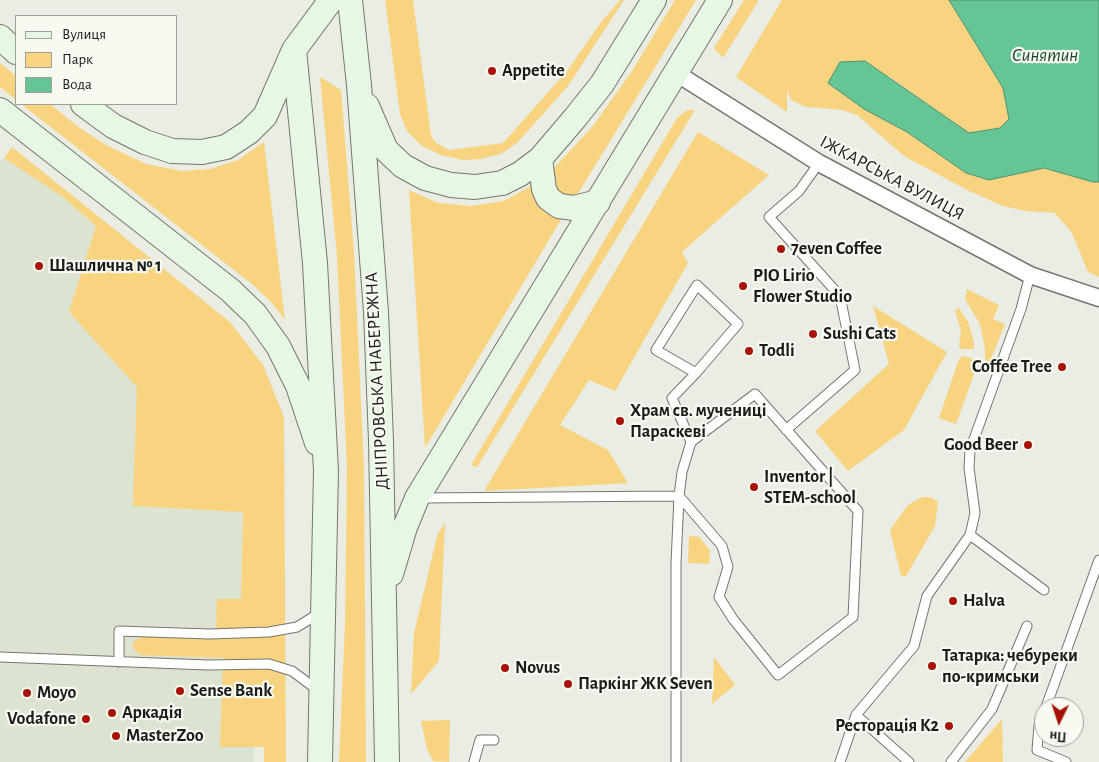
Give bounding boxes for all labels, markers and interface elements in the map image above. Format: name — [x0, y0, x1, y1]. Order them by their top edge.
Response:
legend — [15, 15, 178, 105]
text: Вулиця — [62, 27, 106, 42]
water label: Синятин — [1012, 44, 1078, 66]
text: Парк — [62, 52, 93, 67]
place label: Appetite — [502, 60, 565, 82]
marker: Appetite — [486, 65, 498, 77]
text: Вода — [62, 77, 92, 92]
street label: ІЖКАРСЬКА ВУЛИЦЯ — [816, 131, 968, 225]
place label: 7even Coffee — [791, 238, 882, 260]
marker: 7even Coffee — [775, 243, 787, 255]
place label: Шашлична № 1 — [49, 255, 162, 277]
marker: Шашлична № 1 — [33, 260, 45, 272]
place label: PIO Lirio Flower Studio — [753, 265, 852, 308]
street label: ДНІПРОВСЬКА НАБЕРЕЖНА — [361, 272, 393, 490]
marker: PIO Lirio Flower Studio — [737, 280, 749, 292]
place label: Sushi Cats — [823, 323, 896, 345]
marker: Sushi Cats — [807, 328, 819, 340]
place label: Todli — [759, 340, 795, 362]
marker: Todli — [743, 345, 755, 357]
place label: Coffee Tree — [972, 356, 1052, 378]
marker: Coffee Tree — [1056, 361, 1068, 373]
place label: Храм св. мучениці Параскеві — [630, 400, 766, 442]
marker: Храм св. мучениці Параскеві — [614, 415, 626, 427]
place label: Good Beer — [944, 434, 1018, 456]
marker: Good Beer — [1022, 439, 1034, 451]
place label: Inventor | STEM-school — [764, 466, 856, 508]
marker: Inventor | STEM-school — [748, 481, 760, 493]
place label: Halva — [963, 590, 1005, 612]
marker: Halva — [947, 595, 959, 607]
place label: Татарка: чебуреки по-кримськи — [942, 645, 1078, 688]
place label: Novus — [515, 657, 560, 679]
marker: Татарка: чебуреки по-кримськи — [926, 660, 938, 672]
marker: Novus — [499, 662, 511, 674]
place label: Паркінг ЖК Seven — [578, 673, 713, 695]
marker: Паркінг ЖК Seven — [562, 678, 574, 690]
place label: Sense Bank — [190, 680, 272, 702]
place label: Moyo — [37, 682, 76, 704]
marker: Sense Bank — [174, 685, 186, 697]
marker: Moyo — [21, 687, 33, 699]
north arrow — [1034, 697, 1084, 747]
place label: Аркадія — [122, 702, 182, 724]
marker: Аркадія — [106, 707, 118, 719]
place label: Vodafone — [7, 708, 76, 730]
marker: Vodafone — [80, 713, 92, 725]
place label: Ресторація K2 — [835, 715, 939, 737]
marker: Ресторація K2 — [943, 720, 955, 732]
place label: MasterZoo — [126, 725, 204, 747]
text: Пн — [1049, 728, 1067, 744]
marker: MasterZoo — [110, 730, 122, 742]

